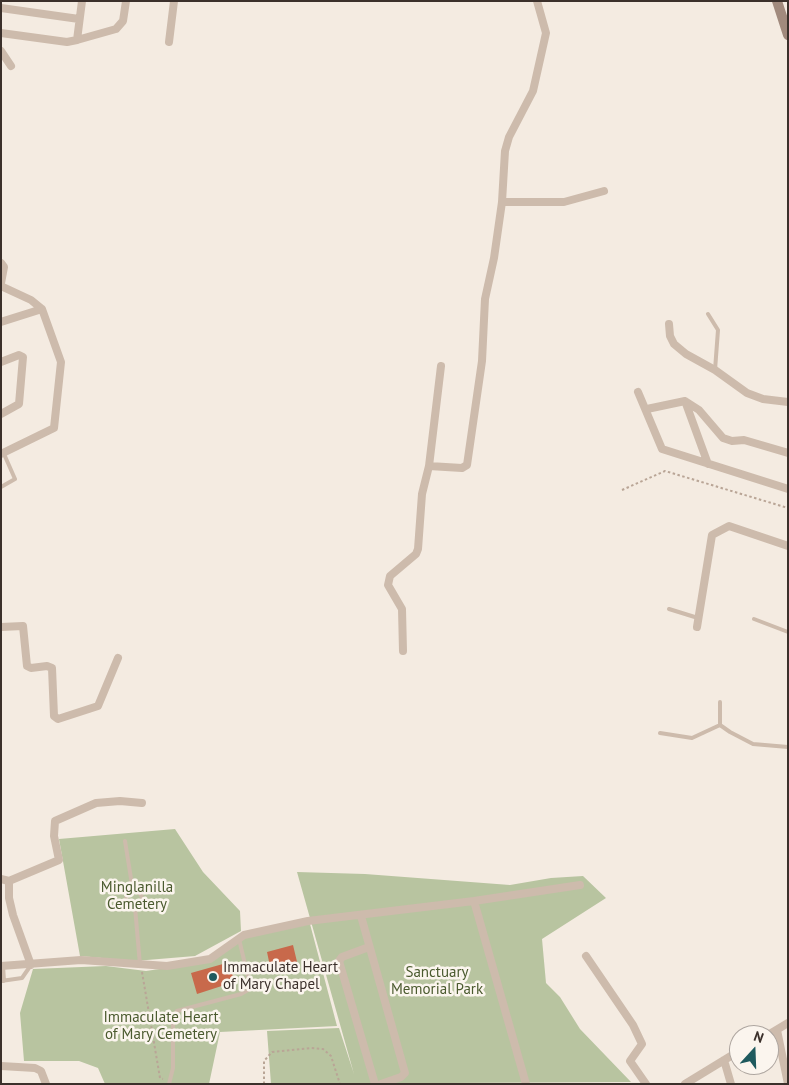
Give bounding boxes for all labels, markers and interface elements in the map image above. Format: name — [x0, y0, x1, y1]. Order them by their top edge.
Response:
park label: Minglanilla Cemetery — [101, 879, 173, 914]
place label: Immaculate Heart of Mary Chapel — [223, 959, 338, 994]
park label: Sanctuary Memorial Park — [391, 964, 483, 999]
marker: Immaculate Heart of Mary Chapel — [207, 971, 219, 983]
park label: Immaculate Heart of Mary Cemetery — [103, 1009, 219, 1044]
north arrow — [729, 1025, 779, 1075]
text: N — [751, 1027, 766, 1047]

